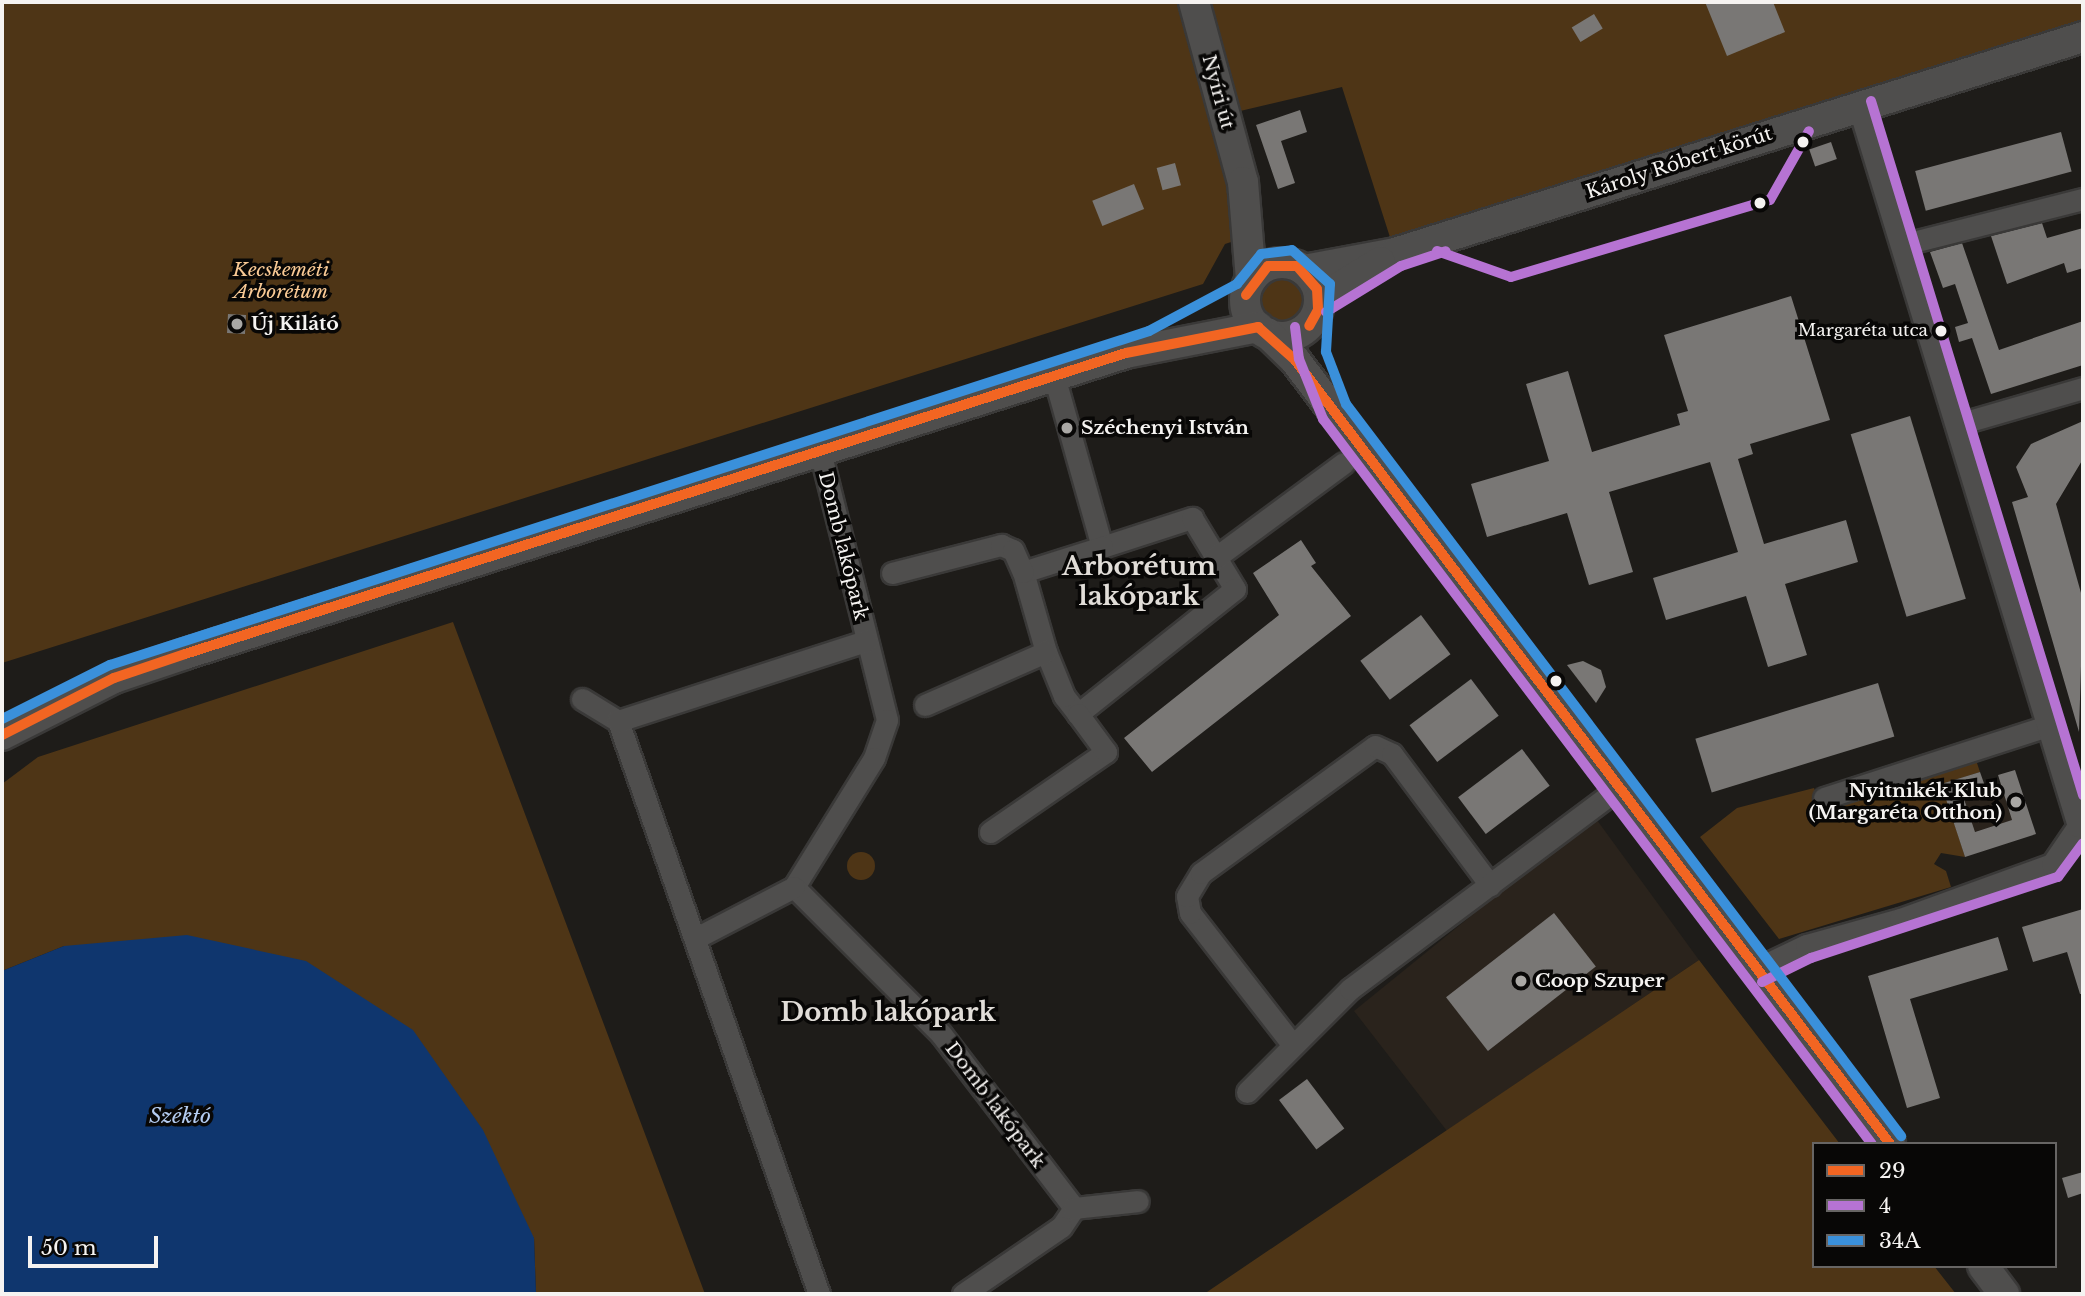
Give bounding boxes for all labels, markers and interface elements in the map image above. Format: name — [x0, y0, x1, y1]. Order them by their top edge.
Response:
street label: Nyíri út — [1197, 52, 1239, 132]
street label: Károly Róbert körút — [1583, 122, 1775, 204]
unlabelled marker — [1796, 135, 1810, 149]
unlabelled marker — [1753, 196, 1767, 210]
park label: Kecskeméti Arborétum — [233, 259, 329, 303]
place label: Új Kilátó — [251, 313, 339, 335]
marker: Új Kilátó — [229, 316, 245, 332]
place label: Margaréta utca — [1798, 321, 1928, 341]
marker: Margaréta utca — [1934, 324, 1948, 338]
place label: Széchenyi István — [1081, 417, 1249, 439]
marker: Széchenyi István — [1059, 420, 1075, 436]
street label: Domb lakópark — [814, 470, 872, 622]
district label: Arborétum lakópark — [1062, 551, 1216, 612]
unlabelled marker — [1549, 674, 1563, 688]
place label: Nyitnikék Klub (Margaréta Otthon) — [1809, 780, 2002, 824]
marker: Nyitnikék Klub (Margaréta Otthon) — [2008, 794, 2024, 810]
place label: Coop Szuper — [1535, 970, 1665, 992]
marker: Coop Szuper — [1513, 973, 1529, 989]
district label: Domb lakópark — [780, 997, 996, 1029]
street label: Domb lakópark — [940, 1038, 1050, 1172]
water label: Széktó — [149, 1103, 211, 1129]
legend — [1812, 1142, 2057, 1268]
text: 29 — [1879, 1158, 1905, 1184]
text: 4 — [1879, 1193, 1891, 1219]
scale bar — [32, 1222, 161, 1266]
text: 34A — [1879, 1228, 1920, 1254]
text: 50 m — [41, 1235, 96, 1261]

